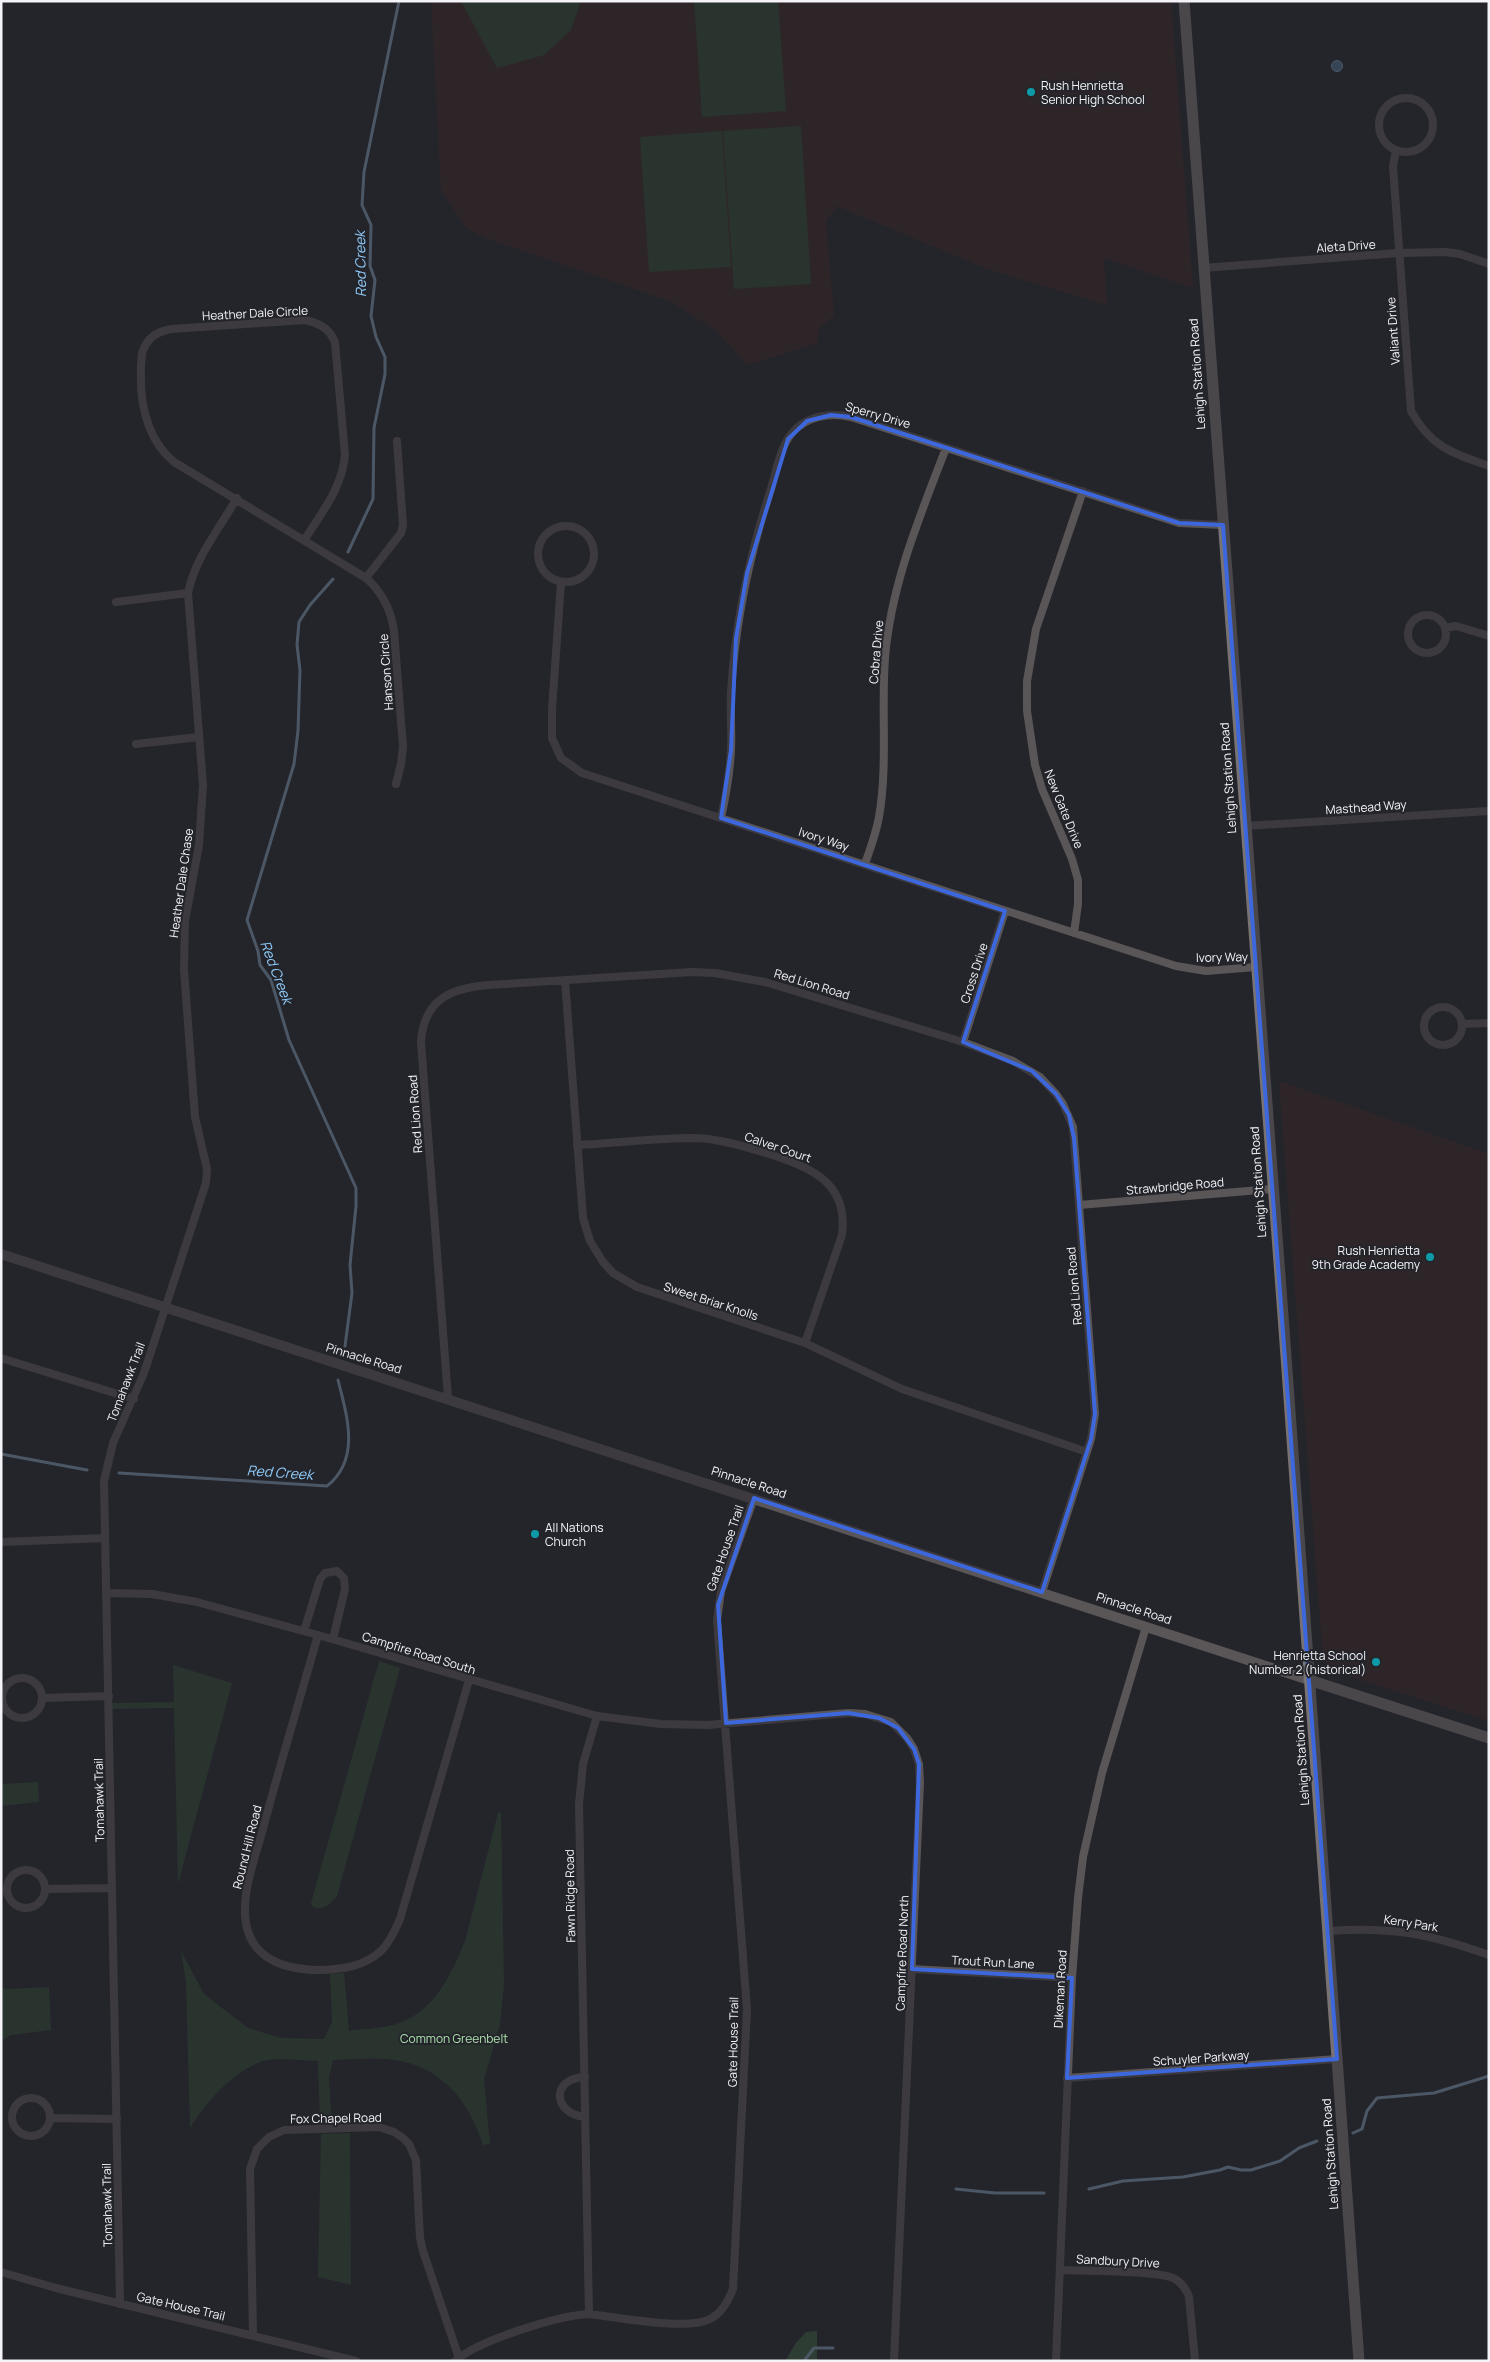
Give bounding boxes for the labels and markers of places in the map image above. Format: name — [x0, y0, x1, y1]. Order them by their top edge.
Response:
place label: Rush Henrietta Senior High School — [1041, 77, 1145, 108]
marker: Rush Henrietta Senior High School — [1025, 86, 1037, 98]
place label: Rush Henrietta 9th Grade Academy — [1311, 1242, 1421, 1273]
marker: Rush Henrietta 9th Grade Academy — [1424, 1251, 1436, 1263]
place label: All Nations Church — [545, 1519, 604, 1550]
marker: All Nations Church — [529, 1528, 541, 1540]
place label: Henrietta School Number 2 (historical) — [1249, 1647, 1366, 1678]
marker: Henrietta School Number 2 (historical) — [1370, 1656, 1382, 1668]

